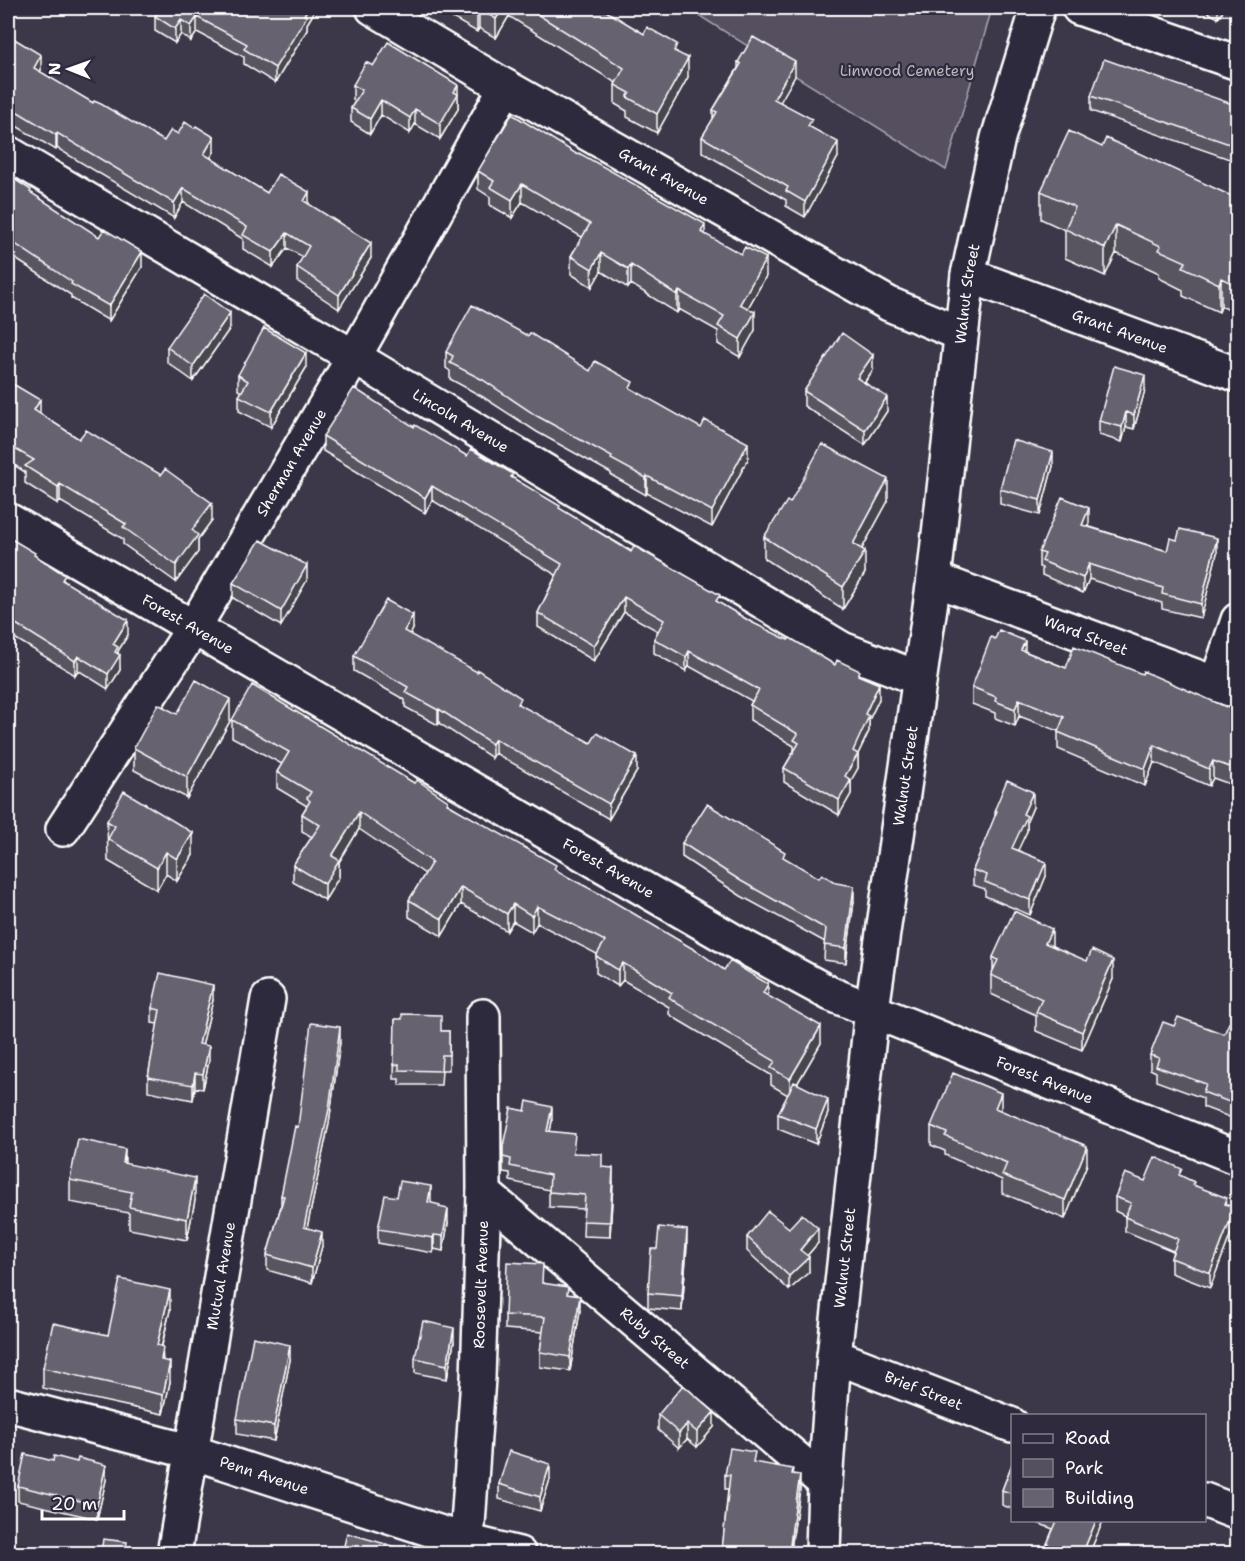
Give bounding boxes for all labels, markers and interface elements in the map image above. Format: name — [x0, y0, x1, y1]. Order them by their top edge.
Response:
north arrow — [39, 39, 99, 99]
park label: Linwood Cemetery — [840, 61, 974, 81]
text: N — [44, 62, 65, 75]
street label: Grant Avenue — [615, 143, 712, 210]
street label: Walnut Street — [950, 242, 985, 345]
street label: Grant Avenue — [1069, 304, 1171, 358]
street label: Lincoln Avenue — [409, 384, 513, 457]
street label: Sherman Avenue — [252, 405, 331, 520]
street label: Forest Avenue — [138, 590, 237, 659]
street label: Ward Street — [1041, 611, 1131, 660]
street label: Walnut Street — [889, 724, 923, 827]
street label: Forest Avenue — [559, 834, 658, 903]
street label: Forest Avenue — [993, 1052, 1096, 1109]
street label: Walnut Street — [829, 1207, 860, 1309]
street label: Mutual Avenue — [202, 1220, 240, 1332]
street label: Roosevelt Avenue — [469, 1220, 493, 1349]
street label: Ruby Street — [616, 1303, 694, 1373]
street label: Brief Street — [881, 1366, 966, 1415]
legend — [1011, 1414, 1206, 1522]
text: Road — [1065, 1426, 1110, 1450]
street label: Penn Avenue — [217, 1452, 311, 1499]
text: Park — [1065, 1456, 1104, 1480]
scale bar — [42, 1483, 124, 1521]
text: Building — [1065, 1486, 1134, 1510]
text: 20 m — [51, 1492, 97, 1516]

